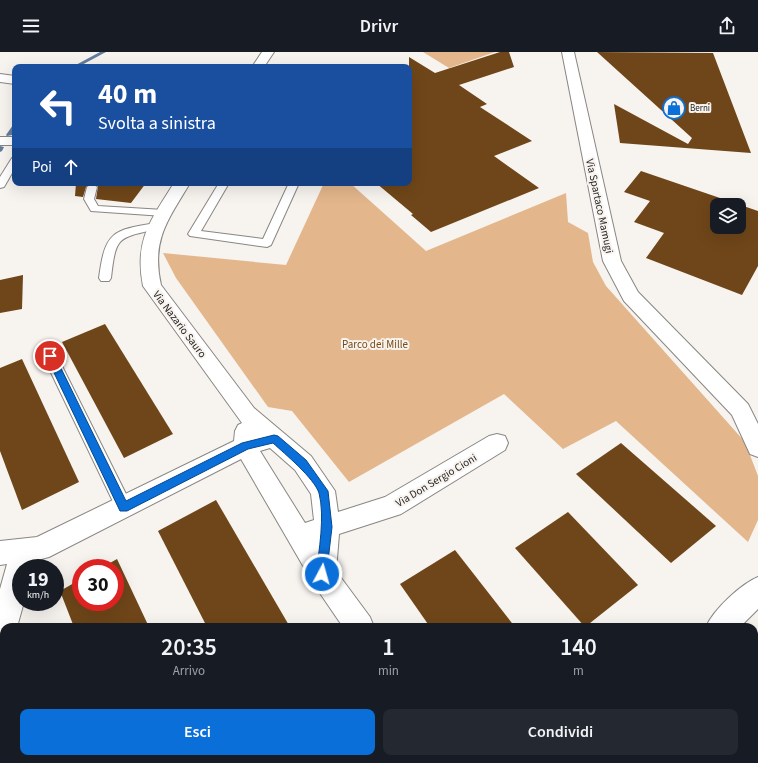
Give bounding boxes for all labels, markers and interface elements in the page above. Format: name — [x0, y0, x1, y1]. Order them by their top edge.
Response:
text: Drivr — [360, 14, 398, 39]
icon: menu — [20, 15, 42, 37]
icon: share — [716, 15, 738, 37]
text: 40 m — [98, 74, 157, 114]
icon: left — [32, 80, 84, 132]
shop icon: Berni — [661, 95, 687, 121]
place label: Berni — [690, 102, 710, 115]
text: Svolta a sinistra — [98, 111, 216, 136]
icon: ahead — [60, 156, 82, 178]
text: Poi — [32, 157, 52, 178]
street label: Via Spartaco Mamugi — [582, 158, 617, 255]
map controls — [710, 198, 746, 234]
button: layers — [710, 198, 746, 234]
street label: Via Nazario Sauro — [149, 288, 210, 361]
park label: Parco dei Mille — [342, 337, 409, 352]
pin — [33, 339, 67, 373]
icon: arrive — [39, 345, 61, 367]
street label: Via Don Sergio Cioni — [393, 450, 480, 511]
position arrow — [301, 553, 343, 595]
speed limit sign: 30 — [72, 559, 124, 611]
text: 19 — [27, 566, 49, 594]
text: km/h — [27, 588, 49, 602]
text: 20:35 — [161, 630, 217, 665]
text: 1 — [382, 630, 395, 665]
text: 140 — [560, 630, 597, 665]
text: Arrivo — [173, 662, 205, 680]
text: min — [378, 662, 399, 680]
text: m — [573, 662, 584, 680]
button: Esci — [20, 709, 375, 755]
button: Condividi — [383, 709, 738, 755]

